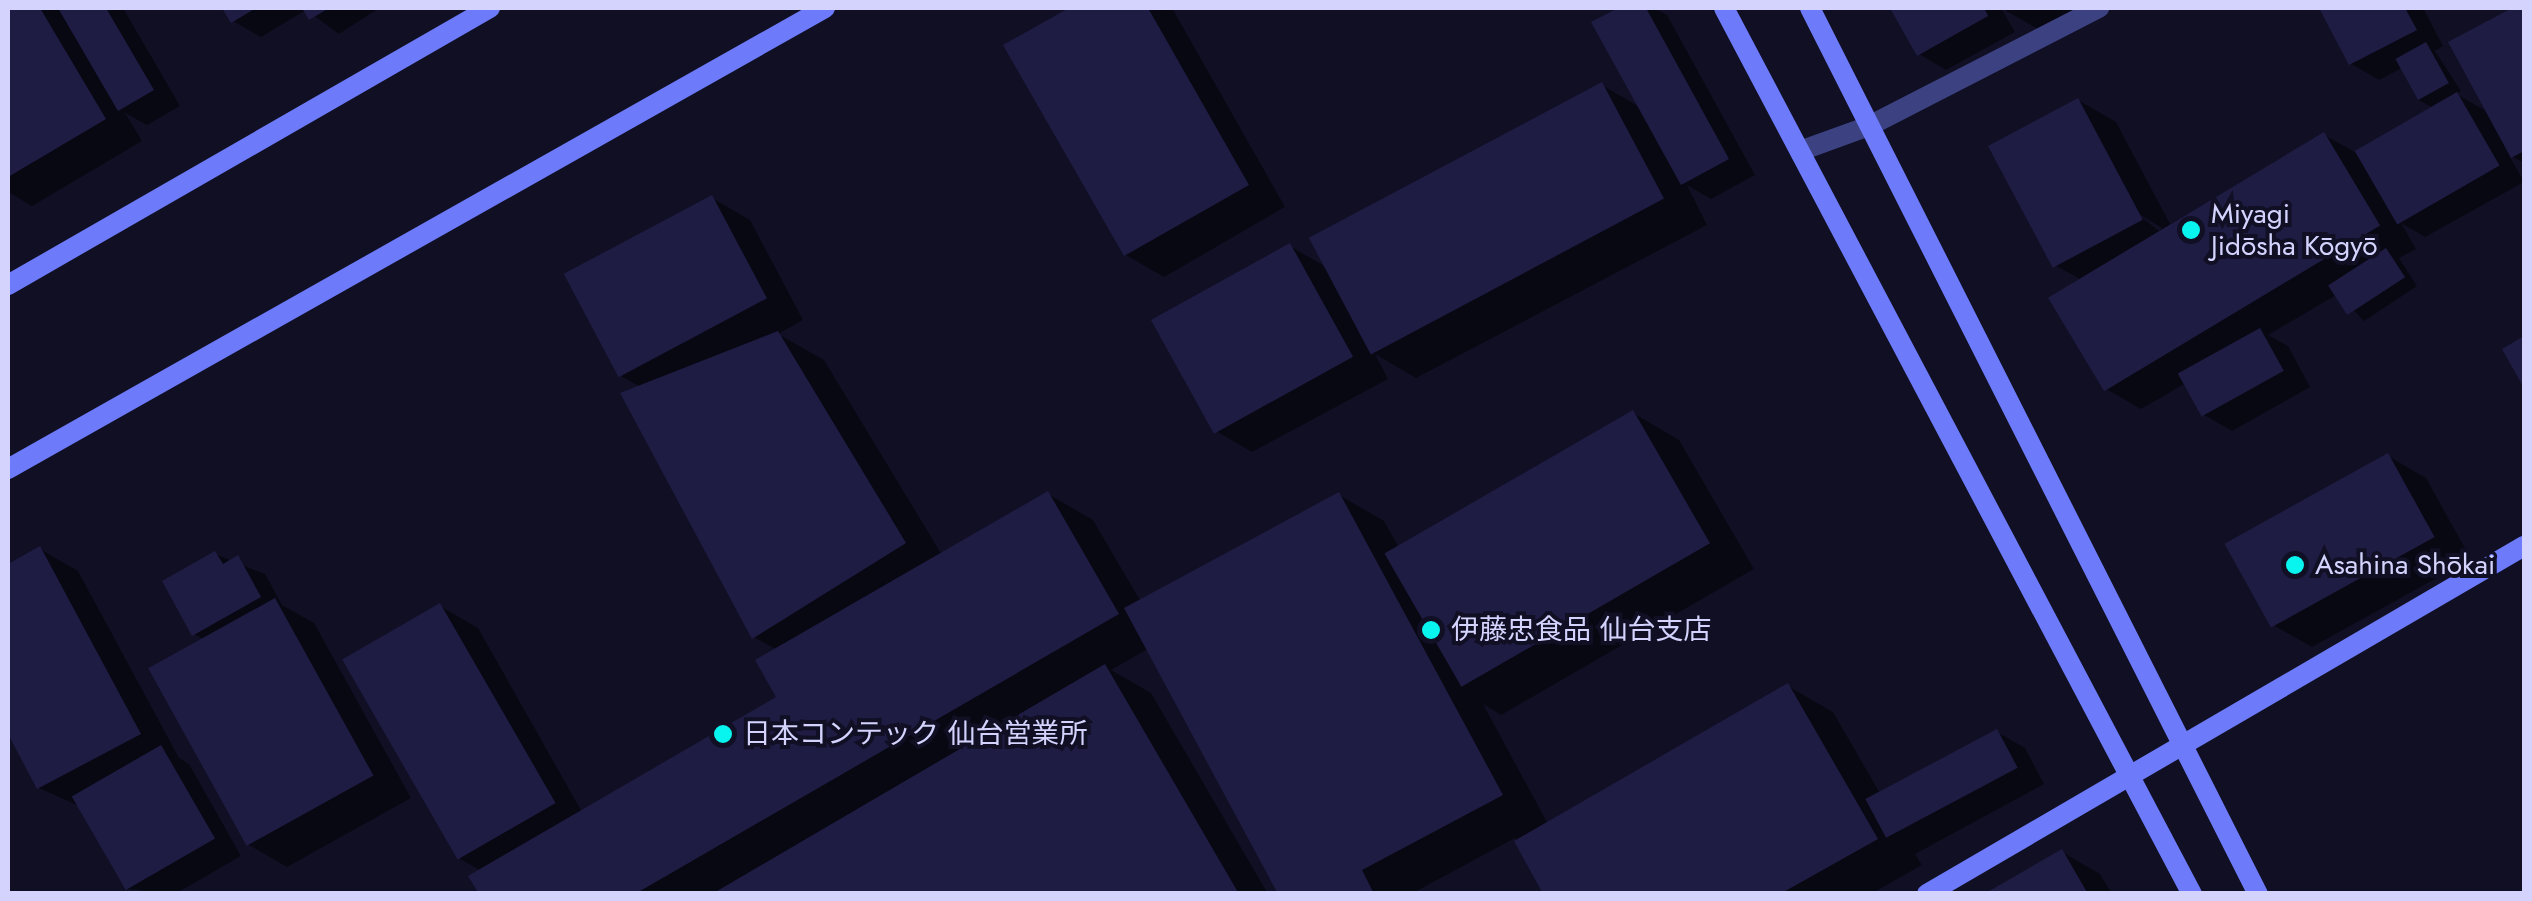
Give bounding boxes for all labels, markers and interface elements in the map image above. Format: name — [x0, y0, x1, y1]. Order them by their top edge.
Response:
place label: Miyagi Jidōsha Kōgyō — [2211, 197, 2378, 263]
marker: Miyagi Jidōsha Kōgyō — [2180, 219, 2202, 241]
place label: Asahina Shōkai — [2315, 548, 2495, 582]
marker: Asahina Shōkai — [2284, 554, 2306, 576]
place label: 伊藤忠食品 仙台支店 — [1451, 613, 1711, 647]
marker: 伊藤忠食品 仙台支店 — [1420, 619, 1442, 641]
place label: 日本コンテック 仙台営業所 — [743, 717, 1087, 751]
marker: 日本コンテック 仙台営業所 — [712, 723, 734, 745]

